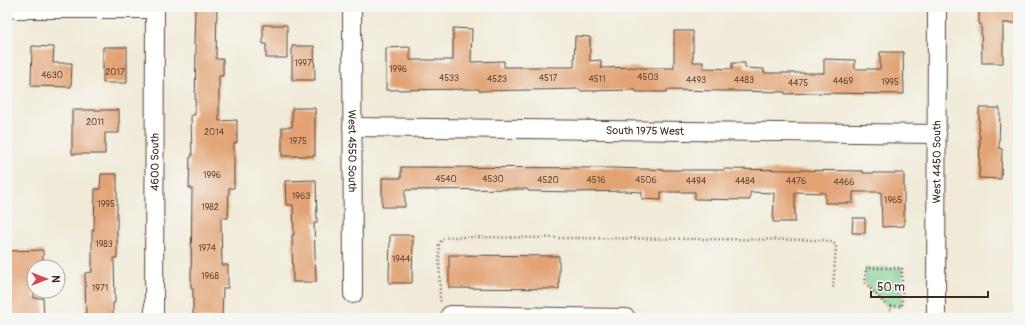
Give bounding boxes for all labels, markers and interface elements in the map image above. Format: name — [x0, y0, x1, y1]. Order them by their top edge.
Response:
house number: 1997 — [294, 58, 312, 69]
house number: 1996 — [389, 64, 407, 75]
house number: 2017 — [105, 67, 125, 78]
house number: 4630 — [41, 70, 63, 81]
house number: 4503 — [637, 72, 659, 83]
house number: 4533 — [439, 73, 459, 84]
house number: 4517 — [539, 73, 557, 84]
house number: 4523 — [487, 74, 507, 85]
house number: 4511 — [588, 74, 606, 85]
house number: 4493 — [686, 75, 706, 86]
house number: 4483 — [734, 75, 754, 86]
house number: 4469 — [833, 76, 854, 87]
house number: 1995 — [881, 77, 899, 88]
house number: 4475 — [788, 78, 808, 89]
street label: West 4550 South — [346, 110, 359, 192]
house number: 2011 — [86, 117, 104, 128]
street label: West 4450 South — [930, 121, 943, 203]
street label: South 1975 West — [606, 124, 685, 137]
house number: 2014 — [204, 127, 225, 138]
street label: 4600 South — [148, 133, 161, 191]
house number: 1975 — [289, 136, 307, 147]
house number: 1996 — [203, 170, 221, 181]
house number: 4540 — [435, 174, 457, 185]
house number: 4530 — [482, 174, 504, 185]
house number: 4520 — [537, 175, 559, 186]
house number: 4516 — [587, 175, 605, 186]
house number: 4506 — [635, 175, 657, 186]
house number: 4494 — [686, 176, 707, 187]
house number: 4484 — [735, 176, 756, 187]
house number: 4476 — [786, 176, 806, 187]
house number: 4466 — [834, 177, 854, 188]
house number: 1963 — [292, 191, 310, 202]
house number: 1965 — [884, 195, 902, 206]
house number: 1995 — [97, 199, 115, 210]
house number: 1982 — [201, 202, 219, 213]
house number: 1983 — [95, 239, 113, 250]
house number: 1974 — [198, 243, 217, 254]
house number: 1944 — [392, 254, 411, 265]
north arrow — [26, 259, 66, 299]
house number: 1968 — [201, 271, 219, 282]
scale bar — [871, 273, 988, 299]
text: N — [49, 275, 62, 283]
text: 50 m — [877, 280, 905, 295]
house number: 1971 — [92, 283, 108, 294]

